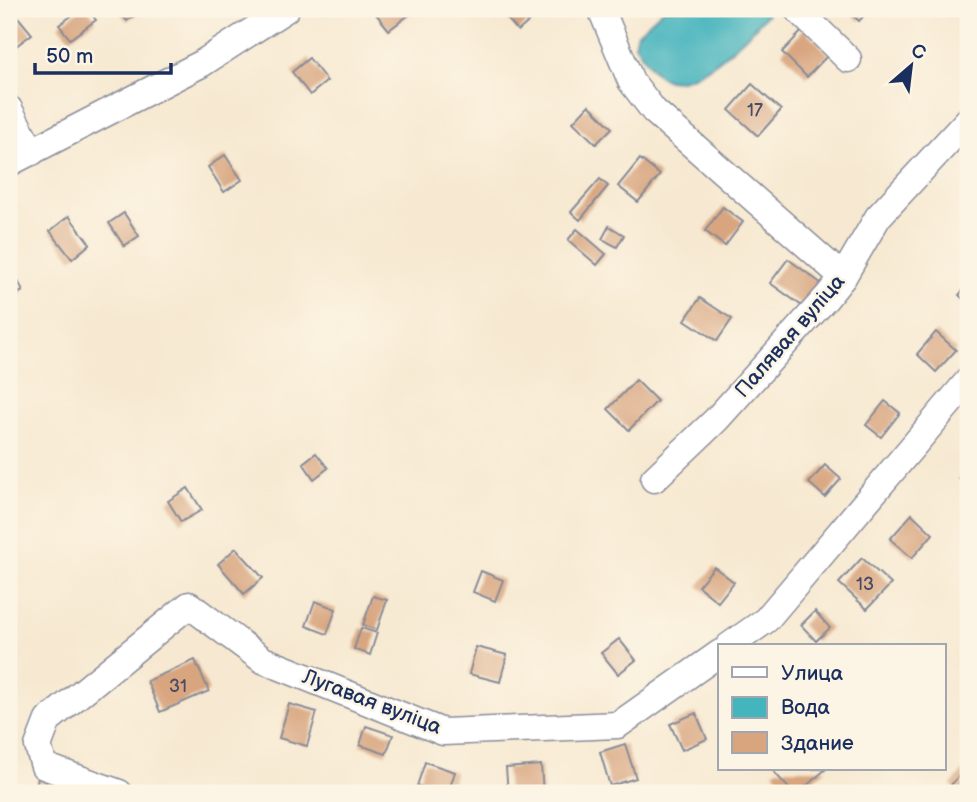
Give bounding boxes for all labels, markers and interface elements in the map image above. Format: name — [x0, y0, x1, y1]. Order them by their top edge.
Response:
scale bar — [35, 32, 172, 76]
north arrow — [876, 32, 946, 102]
text: С — [907, 39, 930, 66]
text: 50 m — [46, 44, 93, 69]
house number: 17 — [747, 100, 763, 121]
street label: Палявая вуліца — [730, 269, 851, 403]
house number: 13 — [856, 574, 874, 595]
legend — [718, 644, 946, 770]
text: Улица — [781, 661, 844, 686]
street label: Лугавая вуліца — [298, 664, 445, 740]
house number: 31 — [169, 676, 187, 697]
text: Вода — [781, 695, 830, 720]
text: Здание — [781, 731, 854, 756]

